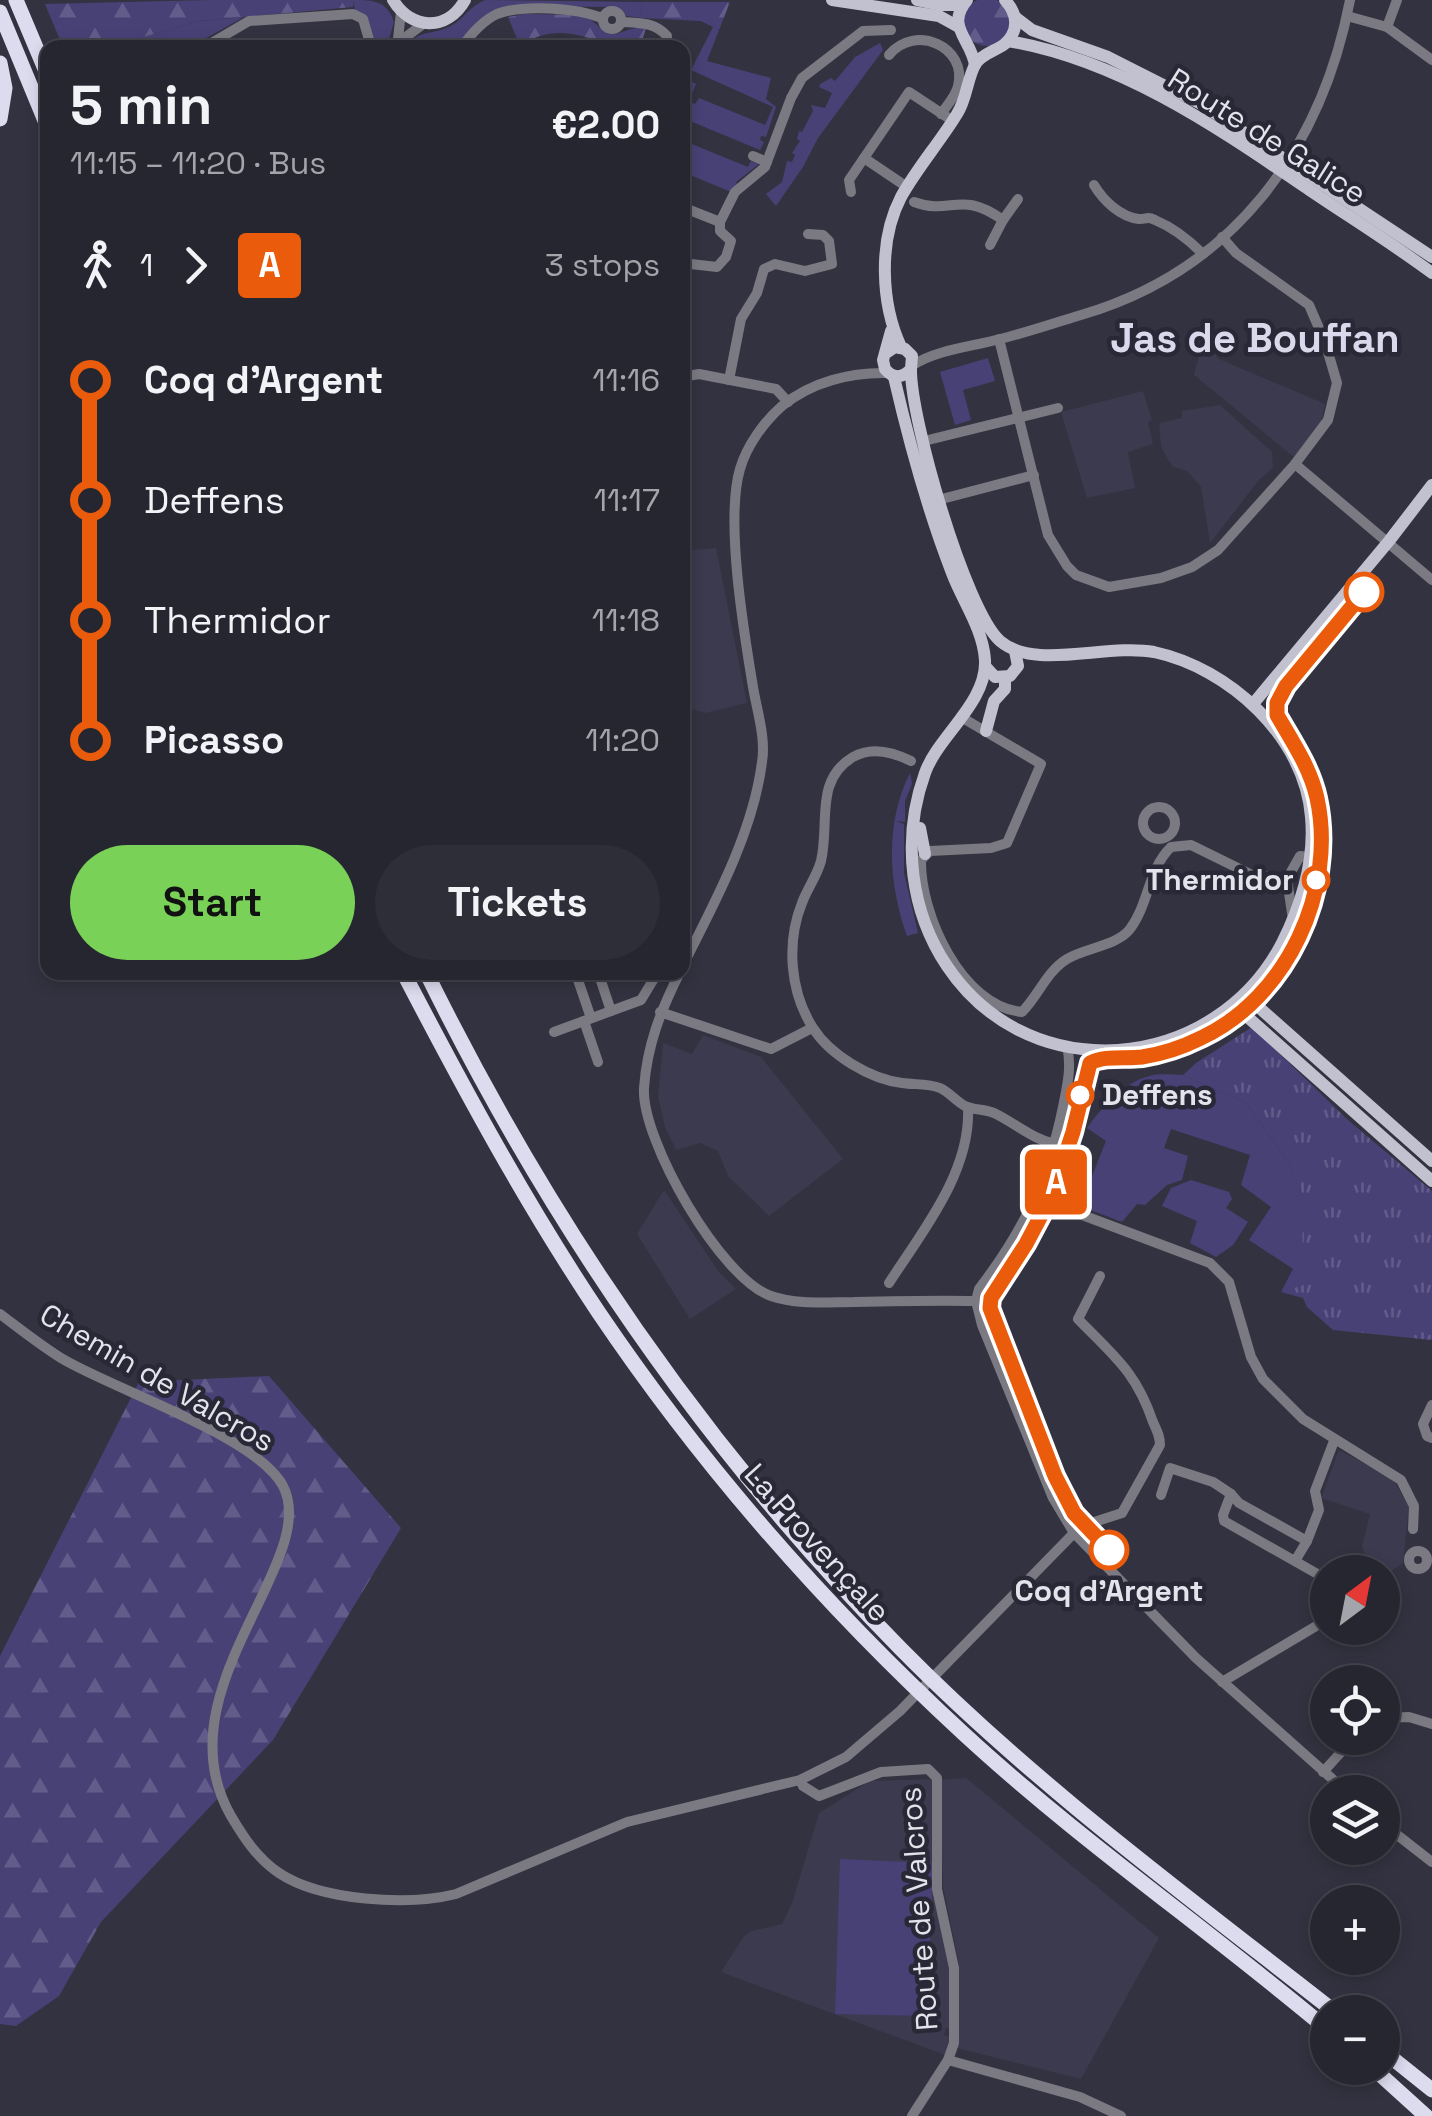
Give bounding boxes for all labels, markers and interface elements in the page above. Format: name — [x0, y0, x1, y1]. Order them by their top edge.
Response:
street label: Route de Galice — [1161, 59, 1374, 212]
text: 5 min — [70, 70, 212, 140]
text: €2.00 — [552, 101, 660, 149]
text: 11:15 – 11:20 · Bus — [70, 143, 326, 183]
icon: walk — [70, 238, 125, 293]
icon: forward — [168, 238, 223, 293]
text: A — [258, 243, 281, 287]
text: 1 — [140, 245, 153, 285]
text: 3 stops — [545, 245, 660, 285]
district label: Jas de Bouffan — [1110, 313, 1400, 364]
text: Coq d'Argent — [144, 356, 383, 404]
text: 11:16 — [592, 360, 660, 400]
text: Deffens — [144, 476, 285, 524]
text: 11:17 — [594, 480, 660, 520]
unlabelled marker — [1345, 573, 1383, 611]
text: Thermidor — [144, 596, 331, 644]
text: 11:18 — [592, 600, 660, 640]
text: Picasso — [144, 716, 284, 764]
text: 11:20 — [585, 720, 660, 760]
button: Start — [70, 845, 355, 960]
button: Tickets — [375, 845, 660, 960]
place label: Thermidor — [1146, 860, 1294, 899]
marker: Thermidor — [1303, 867, 1329, 893]
place label: Deffens — [1102, 1075, 1213, 1114]
marker: Deffens — [1067, 1082, 1093, 1108]
line badge: A — [1024, 1150, 1088, 1214]
text: A — [1045, 1160, 1067, 1204]
street label: Chemin de Valcros — [33, 1295, 281, 1461]
street label: La Provençale — [736, 1455, 899, 1630]
marker: Coq d'Argent — [1090, 1531, 1128, 1569]
north arrow — [1310, 1555, 1400, 1645]
map controls — [1310, 1555, 1400, 2085]
place label: Coq d'Argent — [1014, 1571, 1204, 1610]
button: locate — [1310, 1665, 1400, 1755]
button: layers — [1310, 1775, 1400, 1865]
street label: Route de Valcros — [891, 1786, 946, 2032]
button: + — [1310, 1885, 1400, 1975]
button: − — [1310, 1995, 1400, 2085]

